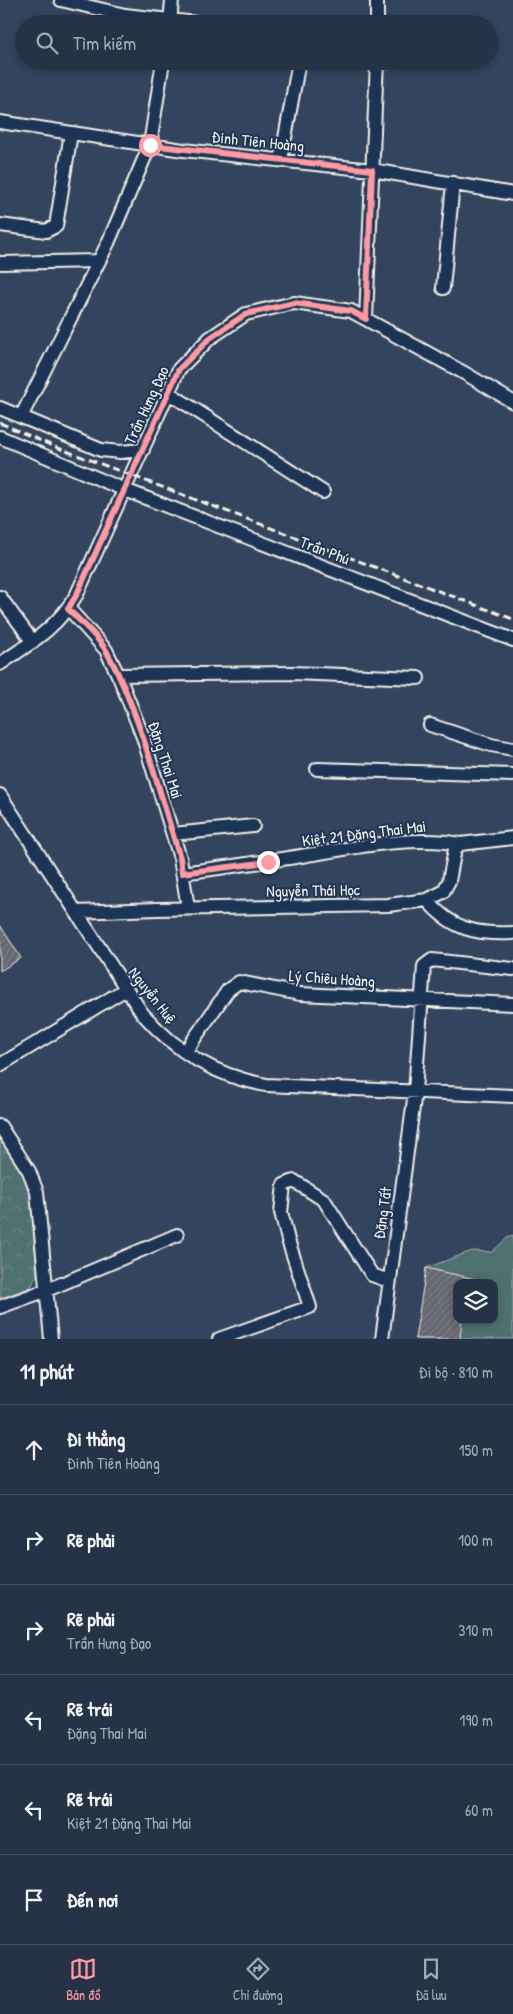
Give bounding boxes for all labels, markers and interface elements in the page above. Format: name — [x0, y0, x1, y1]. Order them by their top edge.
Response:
search box — [15, 15, 498, 70]
icon: search — [33, 29, 61, 57]
text: Tìm kiếm — [73, 30, 136, 56]
street label: Đinh Tiên Hoàng — [211, 125, 305, 157]
route start — [139, 134, 162, 157]
street label: Trần Hưng Đạo — [118, 362, 174, 448]
street label: Trần Phú — [297, 530, 354, 570]
street label: Đặng Thai Mai — [143, 718, 189, 802]
street label: Kiệt 21 Đặng Thai Mai — [301, 814, 427, 852]
route end — [257, 851, 280, 874]
street label: Nguyễn Thái Học — [266, 878, 361, 902]
street label: Nguyễn Huệ — [124, 962, 182, 1028]
street label: Lý Chiêu Hoàng — [288, 964, 376, 992]
street label: Đặng Tất — [367, 1185, 397, 1240]
map controls — [453, 1279, 498, 1324]
button: layers — [453, 1279, 498, 1324]
text: 11 phút — [20, 1357, 74, 1386]
text: Đi bộ · 810 m — [419, 1361, 493, 1383]
text: Đi thẳng — [67, 1426, 125, 1452]
icon: ahead — [20, 1436, 48, 1464]
text: 150 m — [459, 1439, 493, 1461]
text: Đinh Tiên Hoàng — [67, 1452, 160, 1474]
icon: right — [20, 1526, 48, 1554]
text: Rẽ phải — [67, 1527, 115, 1553]
text: 100 m — [458, 1529, 493, 1551]
text: Rẽ phải — [67, 1606, 115, 1632]
icon: right — [20, 1616, 48, 1644]
text: 310 m — [458, 1619, 493, 1641]
text: Trần Hưng Đạo — [67, 1632, 151, 1654]
text: Rẽ trái — [67, 1696, 113, 1722]
icon: left — [20, 1706, 48, 1734]
text: 190 m — [460, 1709, 493, 1731]
text: Đặng Thai Mai — [67, 1722, 147, 1744]
text: Rẽ trái — [67, 1786, 113, 1812]
icon: left — [20, 1796, 48, 1824]
text: 60 m — [465, 1799, 493, 1821]
text: Kiệt 21 Đặng Thai Mai — [67, 1812, 192, 1834]
icon: arrive — [20, 1886, 48, 1914]
text: Đến nơi — [67, 1887, 118, 1913]
tab: Bản đồ — [66, 1955, 100, 2004]
tab: Chỉ đường — [233, 1955, 283, 2004]
tab: Đã lưu — [415, 1955, 447, 2004]

